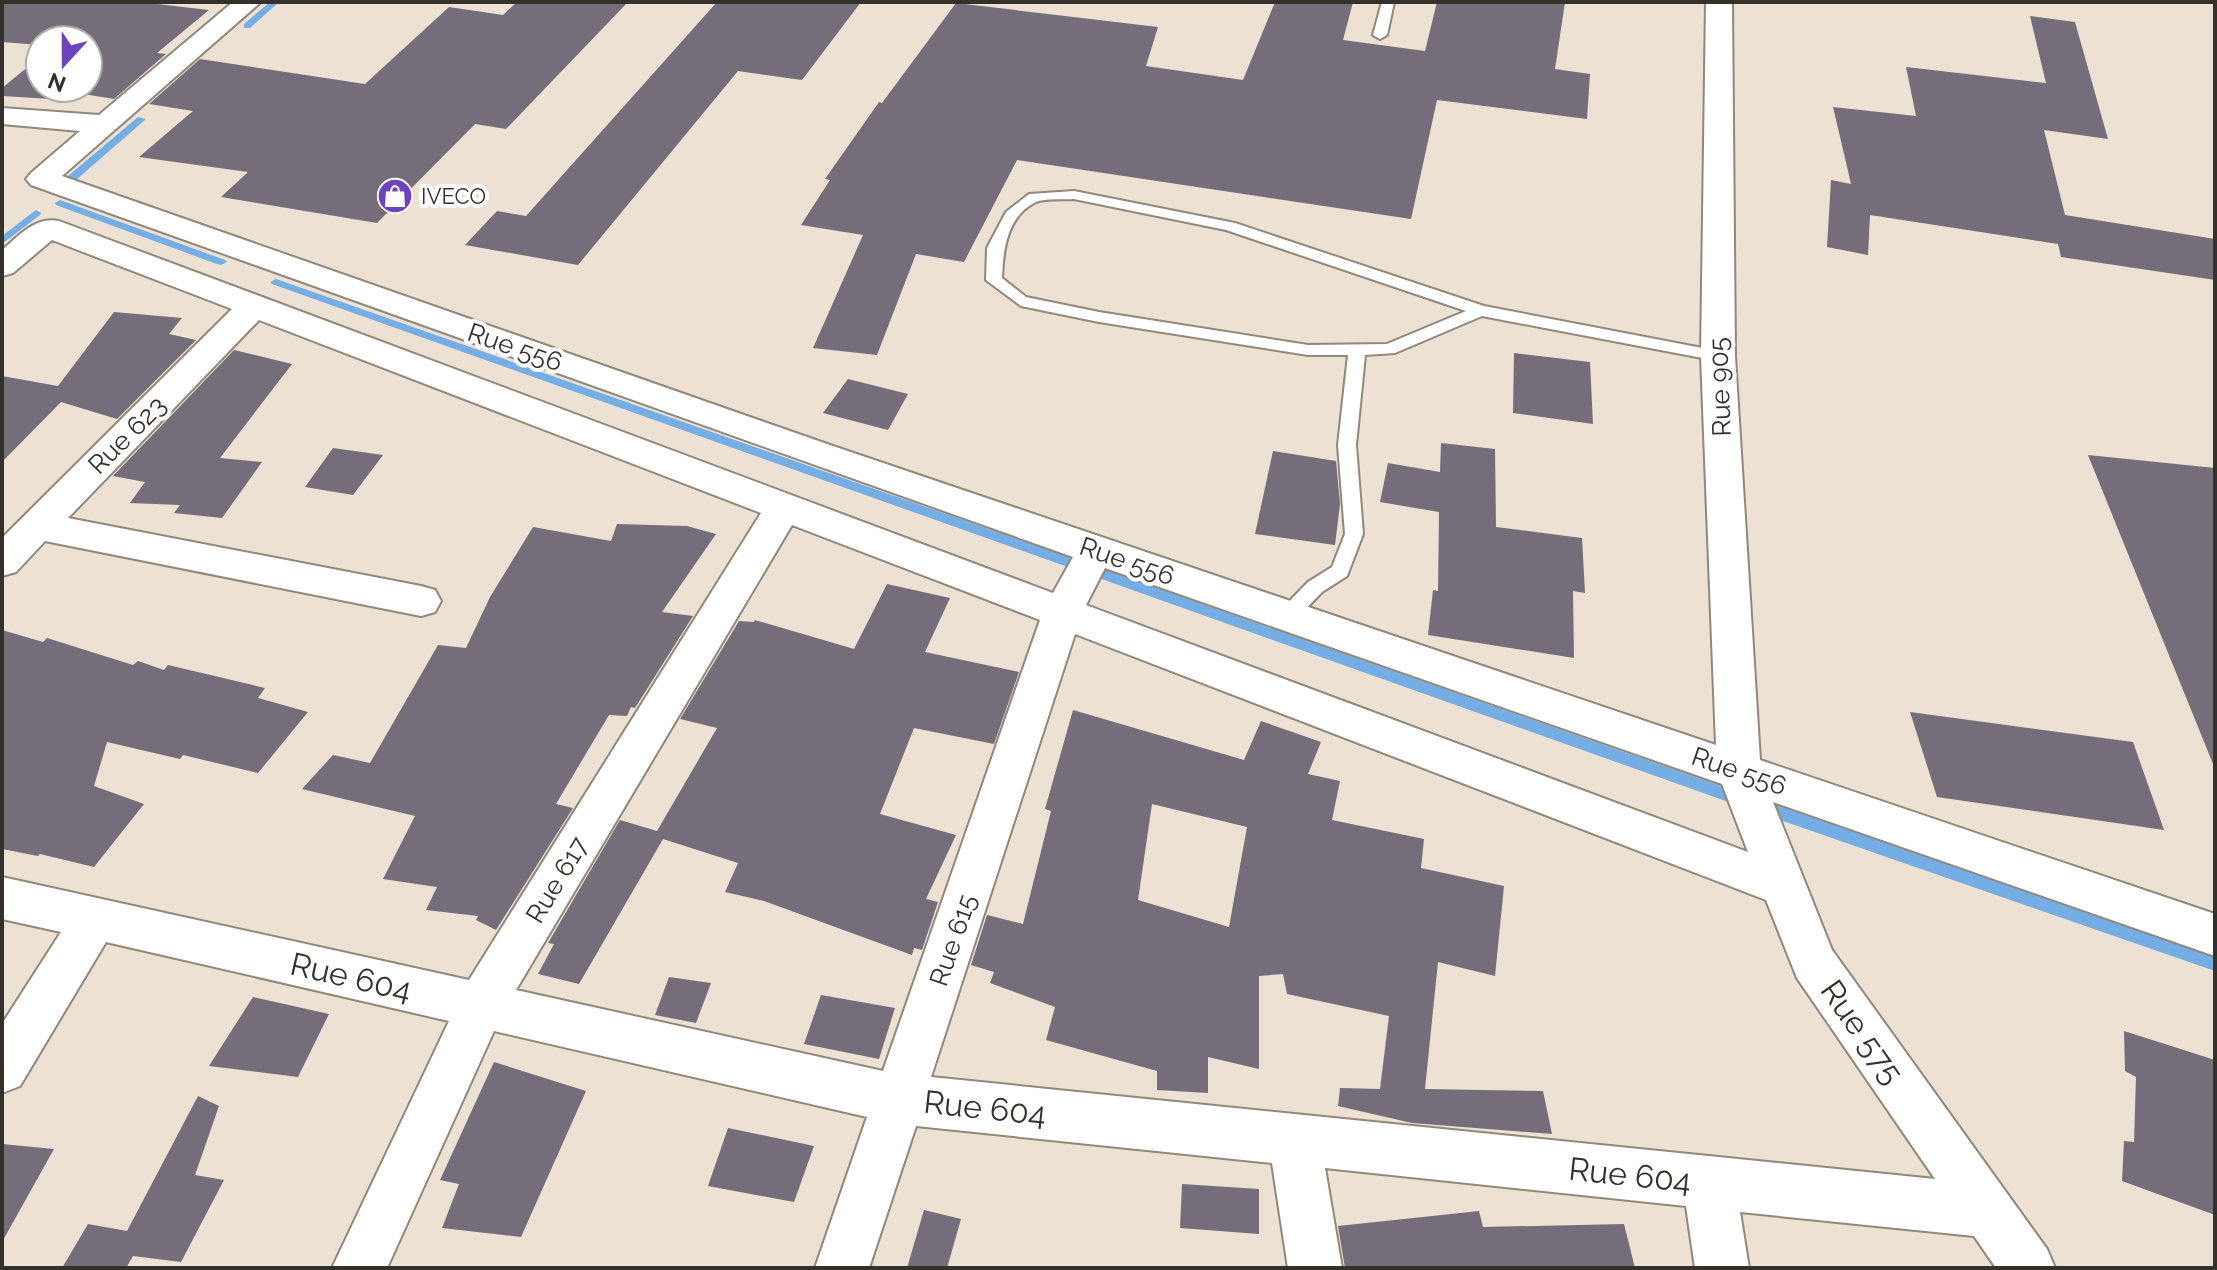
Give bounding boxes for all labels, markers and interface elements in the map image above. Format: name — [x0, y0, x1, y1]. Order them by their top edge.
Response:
north arrow — [24, 24, 104, 104]
text: N — [44, 68, 69, 98]
shop icon: IVECO — [376, 177, 414, 215]
place label: IVECO — [421, 183, 486, 209]
street label: Rue 556 — [464, 317, 566, 377]
street label: Rue 905 — [1703, 337, 1737, 437]
street label: Rue 623 — [82, 390, 172, 480]
street label: Rue 556 — [1076, 531, 1178, 591]
street label: Rue 556 — [1688, 741, 1790, 801]
street label: Rue 617 — [520, 832, 594, 928]
street label: Rue 615 — [923, 890, 983, 990]
street label: Rue 604 — [287, 945, 415, 1008]
street label: Rue 575 — [1813, 973, 1911, 1091]
street label: Rue 604 — [922, 1083, 1048, 1132]
street label: Rue 604 — [1567, 1150, 1693, 1199]

